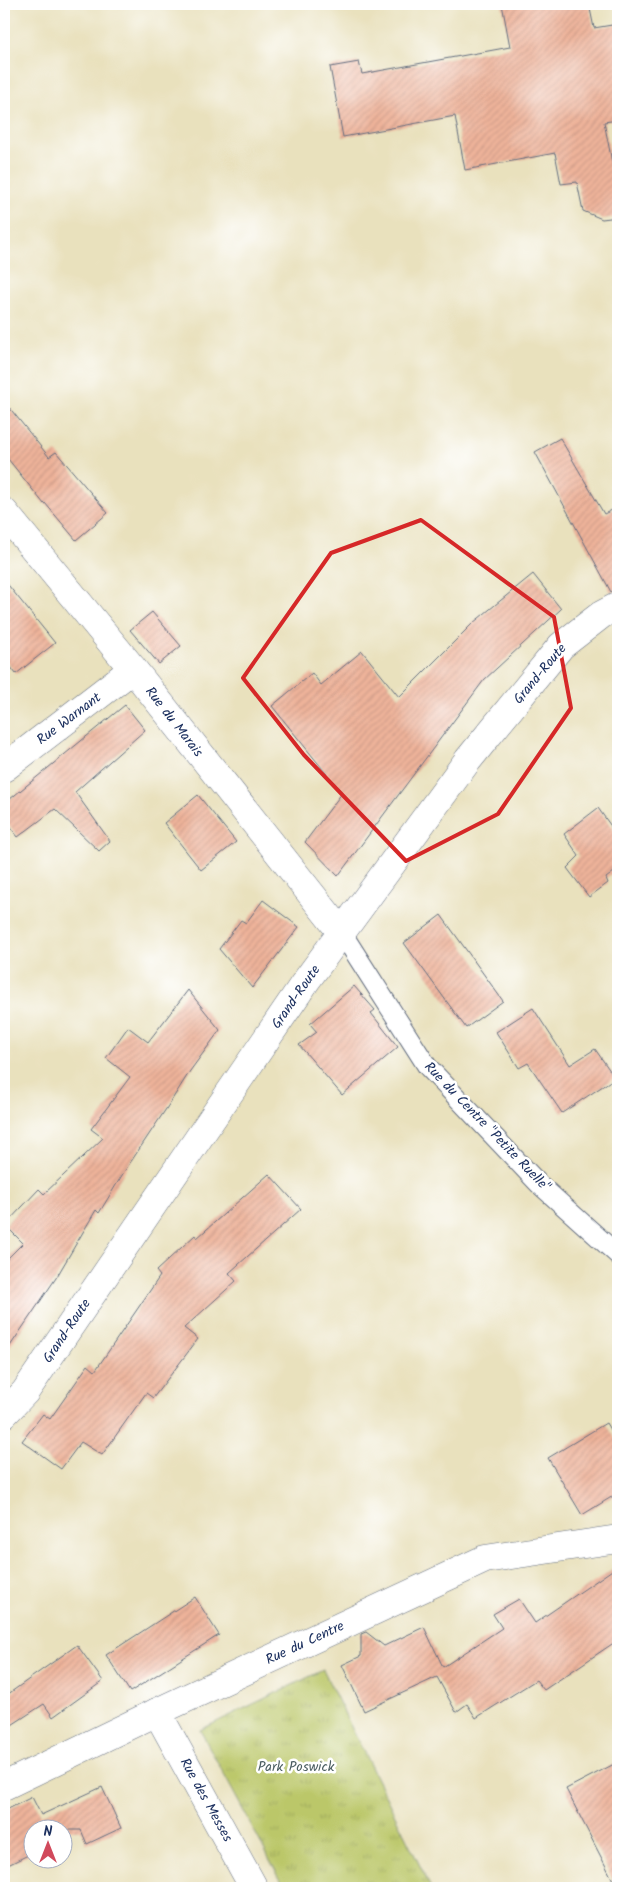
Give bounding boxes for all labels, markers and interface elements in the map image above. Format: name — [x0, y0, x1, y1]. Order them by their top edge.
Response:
street label: Grand-Route — [508, 638, 573, 709]
street label: Rue du Marais — [139, 682, 209, 762]
street label: Rue Warnant — [32, 687, 106, 751]
street label: Grand-Route — [266, 960, 327, 1033]
street label: Rue du Centre "Petite Ruelle" — [419, 1057, 556, 1197]
street label: Grand-Route — [37, 1294, 97, 1368]
street label: Rue du Centre — [262, 1615, 349, 1671]
street label: Rue des Messes — [174, 1754, 238, 1846]
park label: Park Poswick — [258, 1756, 335, 1778]
north arrow — [22, 1820, 72, 1870]
text: N — [44, 1821, 53, 1843]

